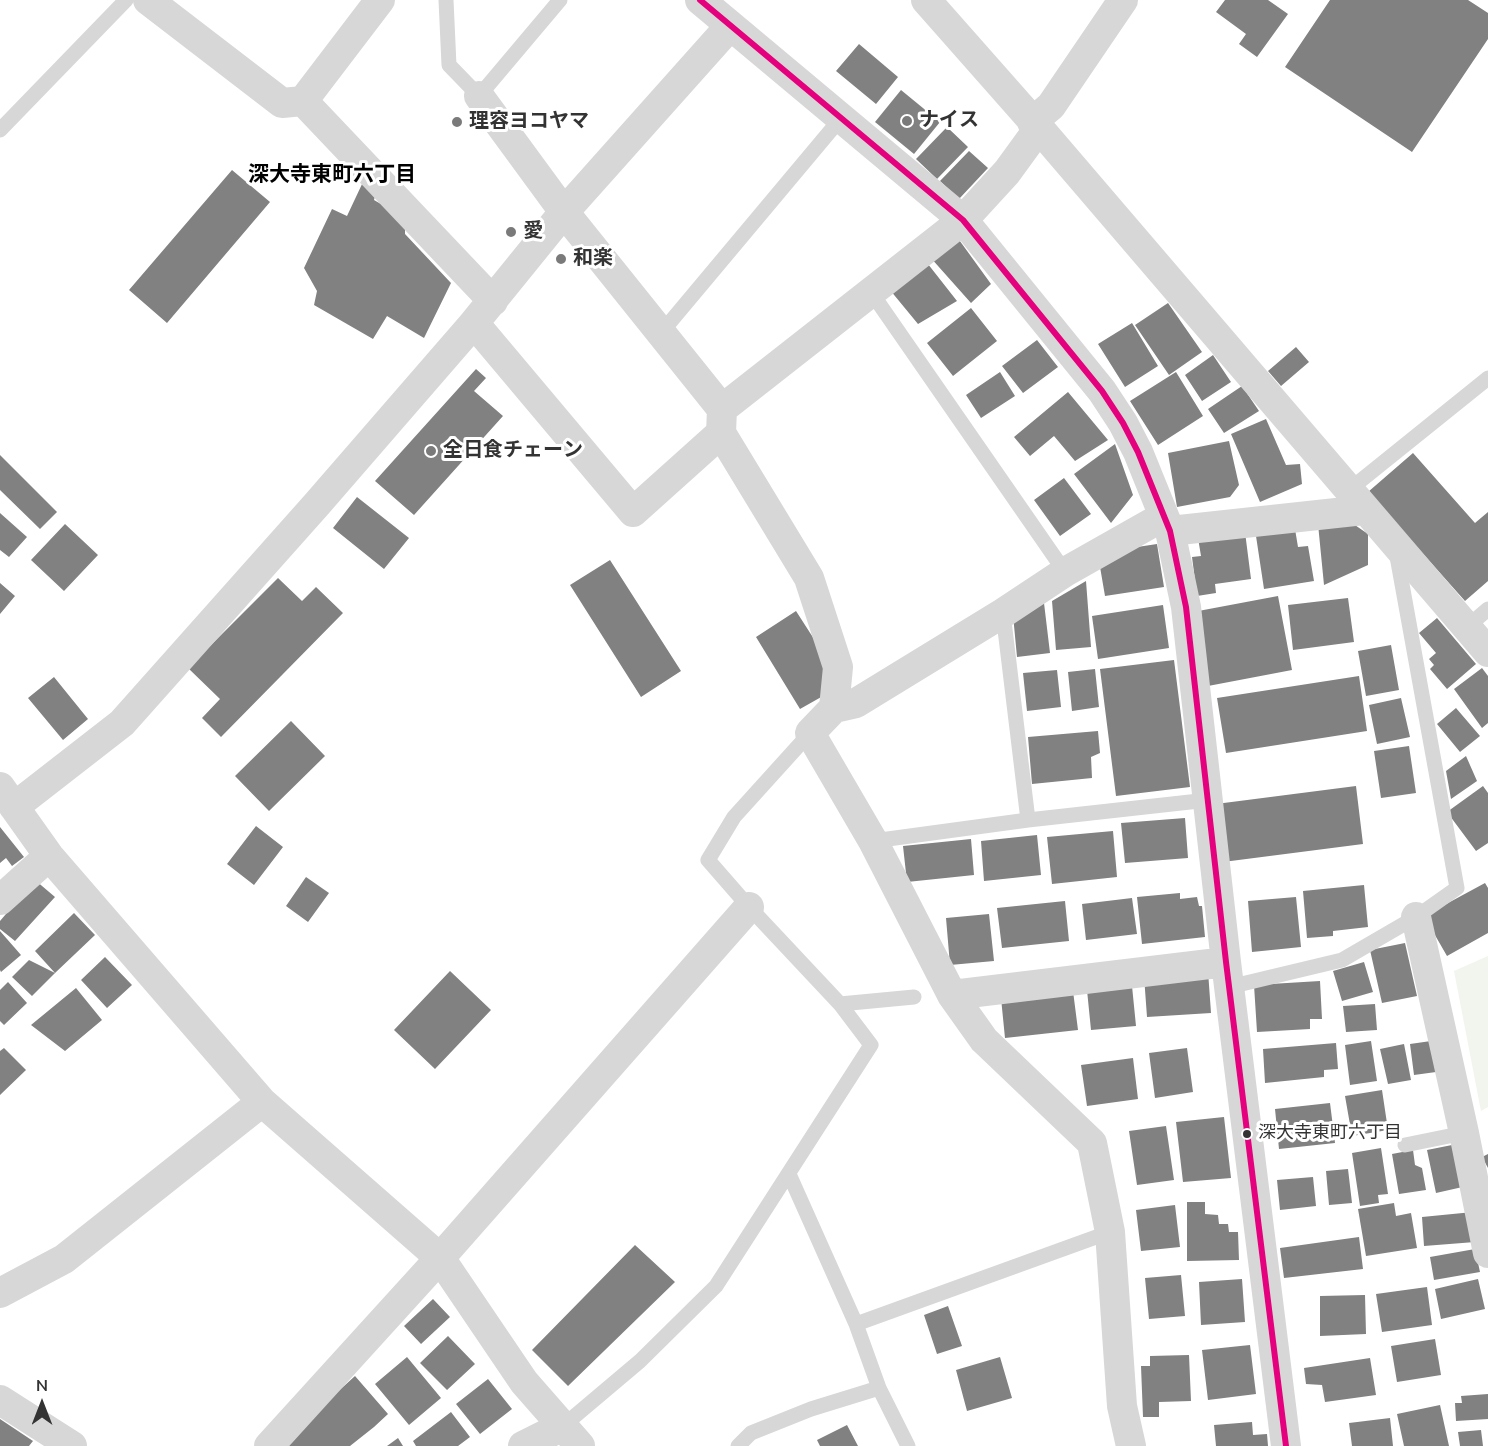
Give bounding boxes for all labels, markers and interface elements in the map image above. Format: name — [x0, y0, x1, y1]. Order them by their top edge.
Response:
place label: ナイス — [919, 109, 979, 133]
place label: 理容ヨコヤマ — [469, 110, 589, 134]
marker: ナイス — [900, 114, 914, 128]
marker: 理容ヨコヤマ — [450, 115, 464, 129]
district label: 深大寺東町六丁目 — [248, 163, 416, 189]
place label: 愛 — [523, 220, 543, 244]
marker: 愛 — [504, 225, 518, 239]
place label: 和楽 — [573, 247, 613, 271]
marker: 和楽 — [554, 252, 568, 266]
place label: 全日食チェーン — [443, 439, 583, 463]
marker: 全日食チェーン — [424, 444, 438, 458]
place label: 深大寺東町六丁目 — [1258, 1123, 1402, 1145]
marker: 深大寺東町六丁目 — [1241, 1128, 1253, 1140]
north arrow — [12, 1374, 72, 1434]
text: N — [36, 1375, 48, 1397]

